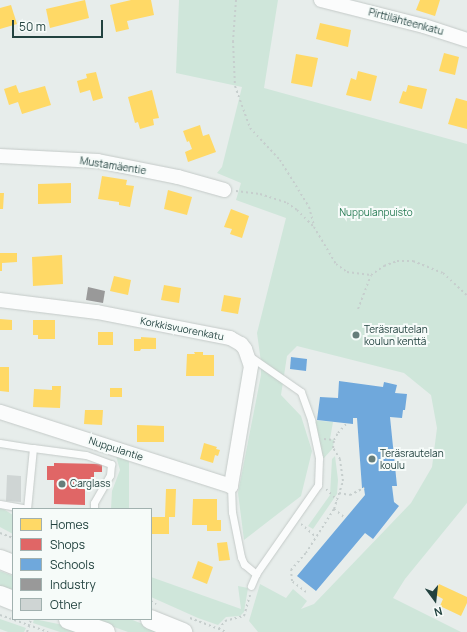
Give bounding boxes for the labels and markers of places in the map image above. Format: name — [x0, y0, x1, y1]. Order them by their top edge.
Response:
place label: Teräsrautelan koulun kenttä — [364, 323, 428, 346]
marker: Teräsrautelan koulun kenttä — [351, 330, 361, 340]
place label: Teräsrautelan koulu — [380, 447, 444, 470]
marker: Teräsrautelan koulu — [367, 454, 377, 464]
place label: Carglass — [70, 478, 110, 490]
marker: Carglass — [57, 479, 67, 489]

